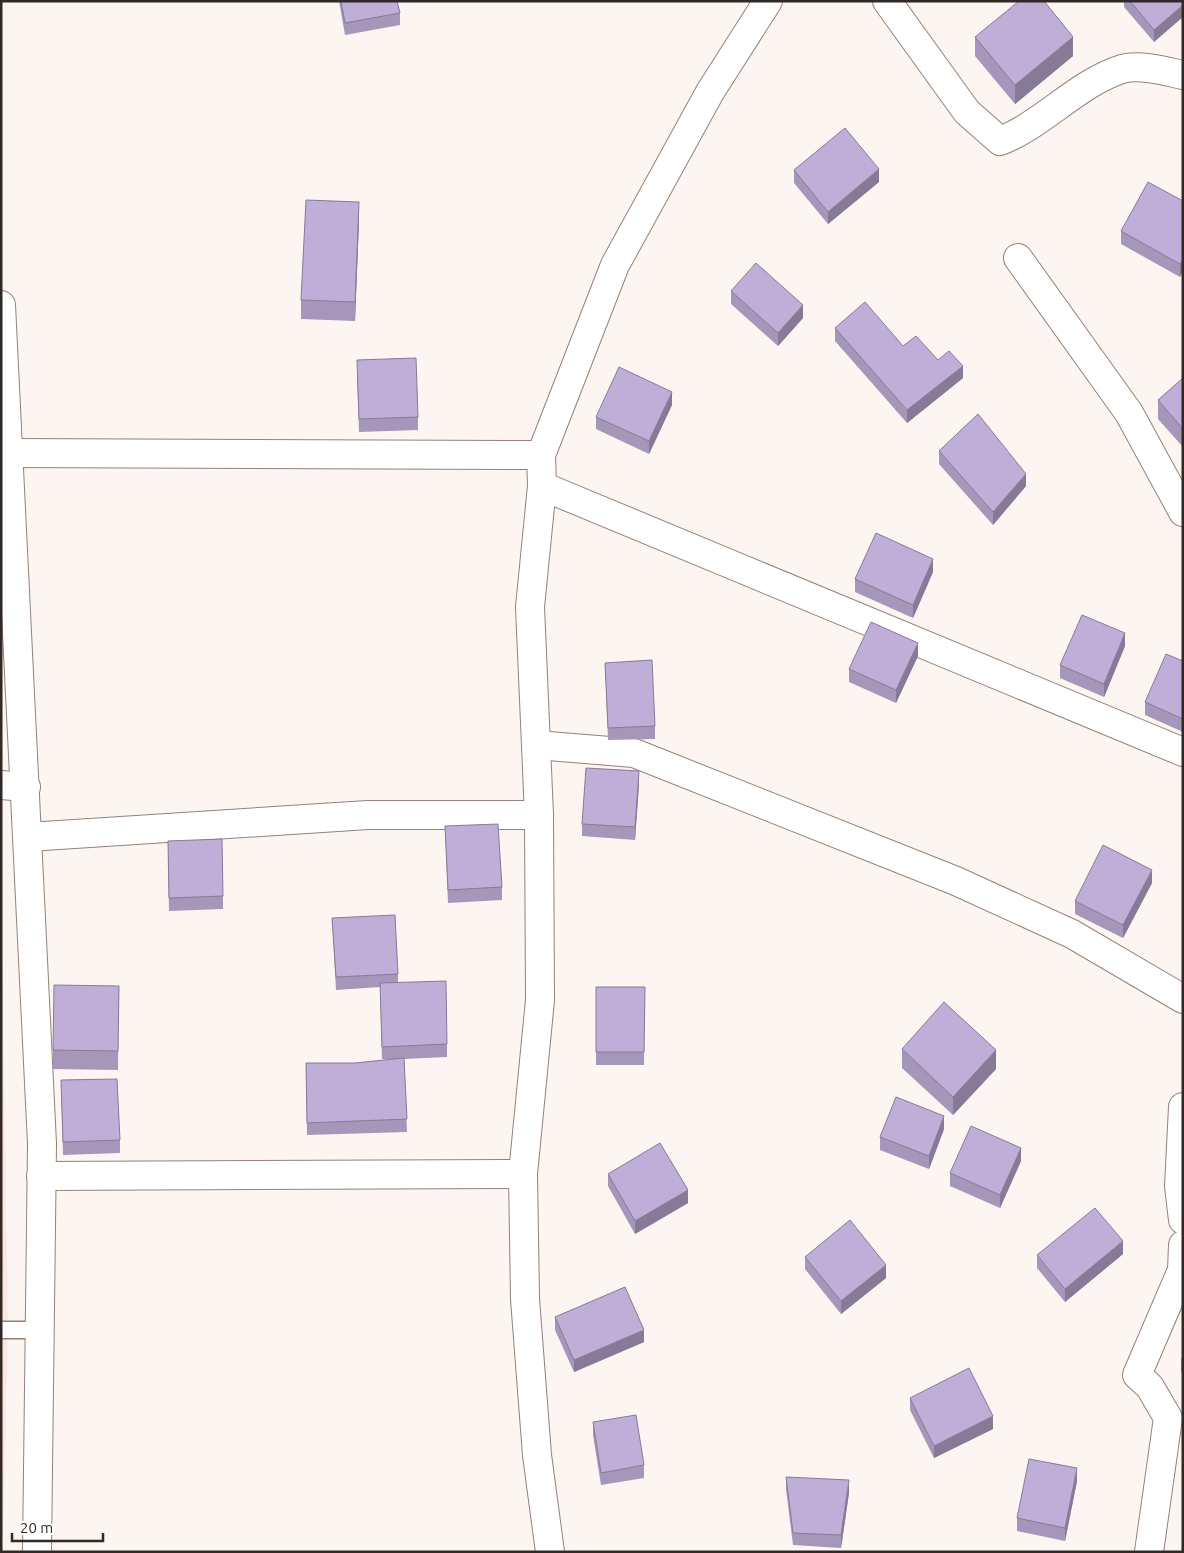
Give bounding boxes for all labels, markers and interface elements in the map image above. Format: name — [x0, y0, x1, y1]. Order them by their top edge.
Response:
scale bar — [12, 1510, 104, 1542]
text: 20 m — [20, 1519, 53, 1536]

